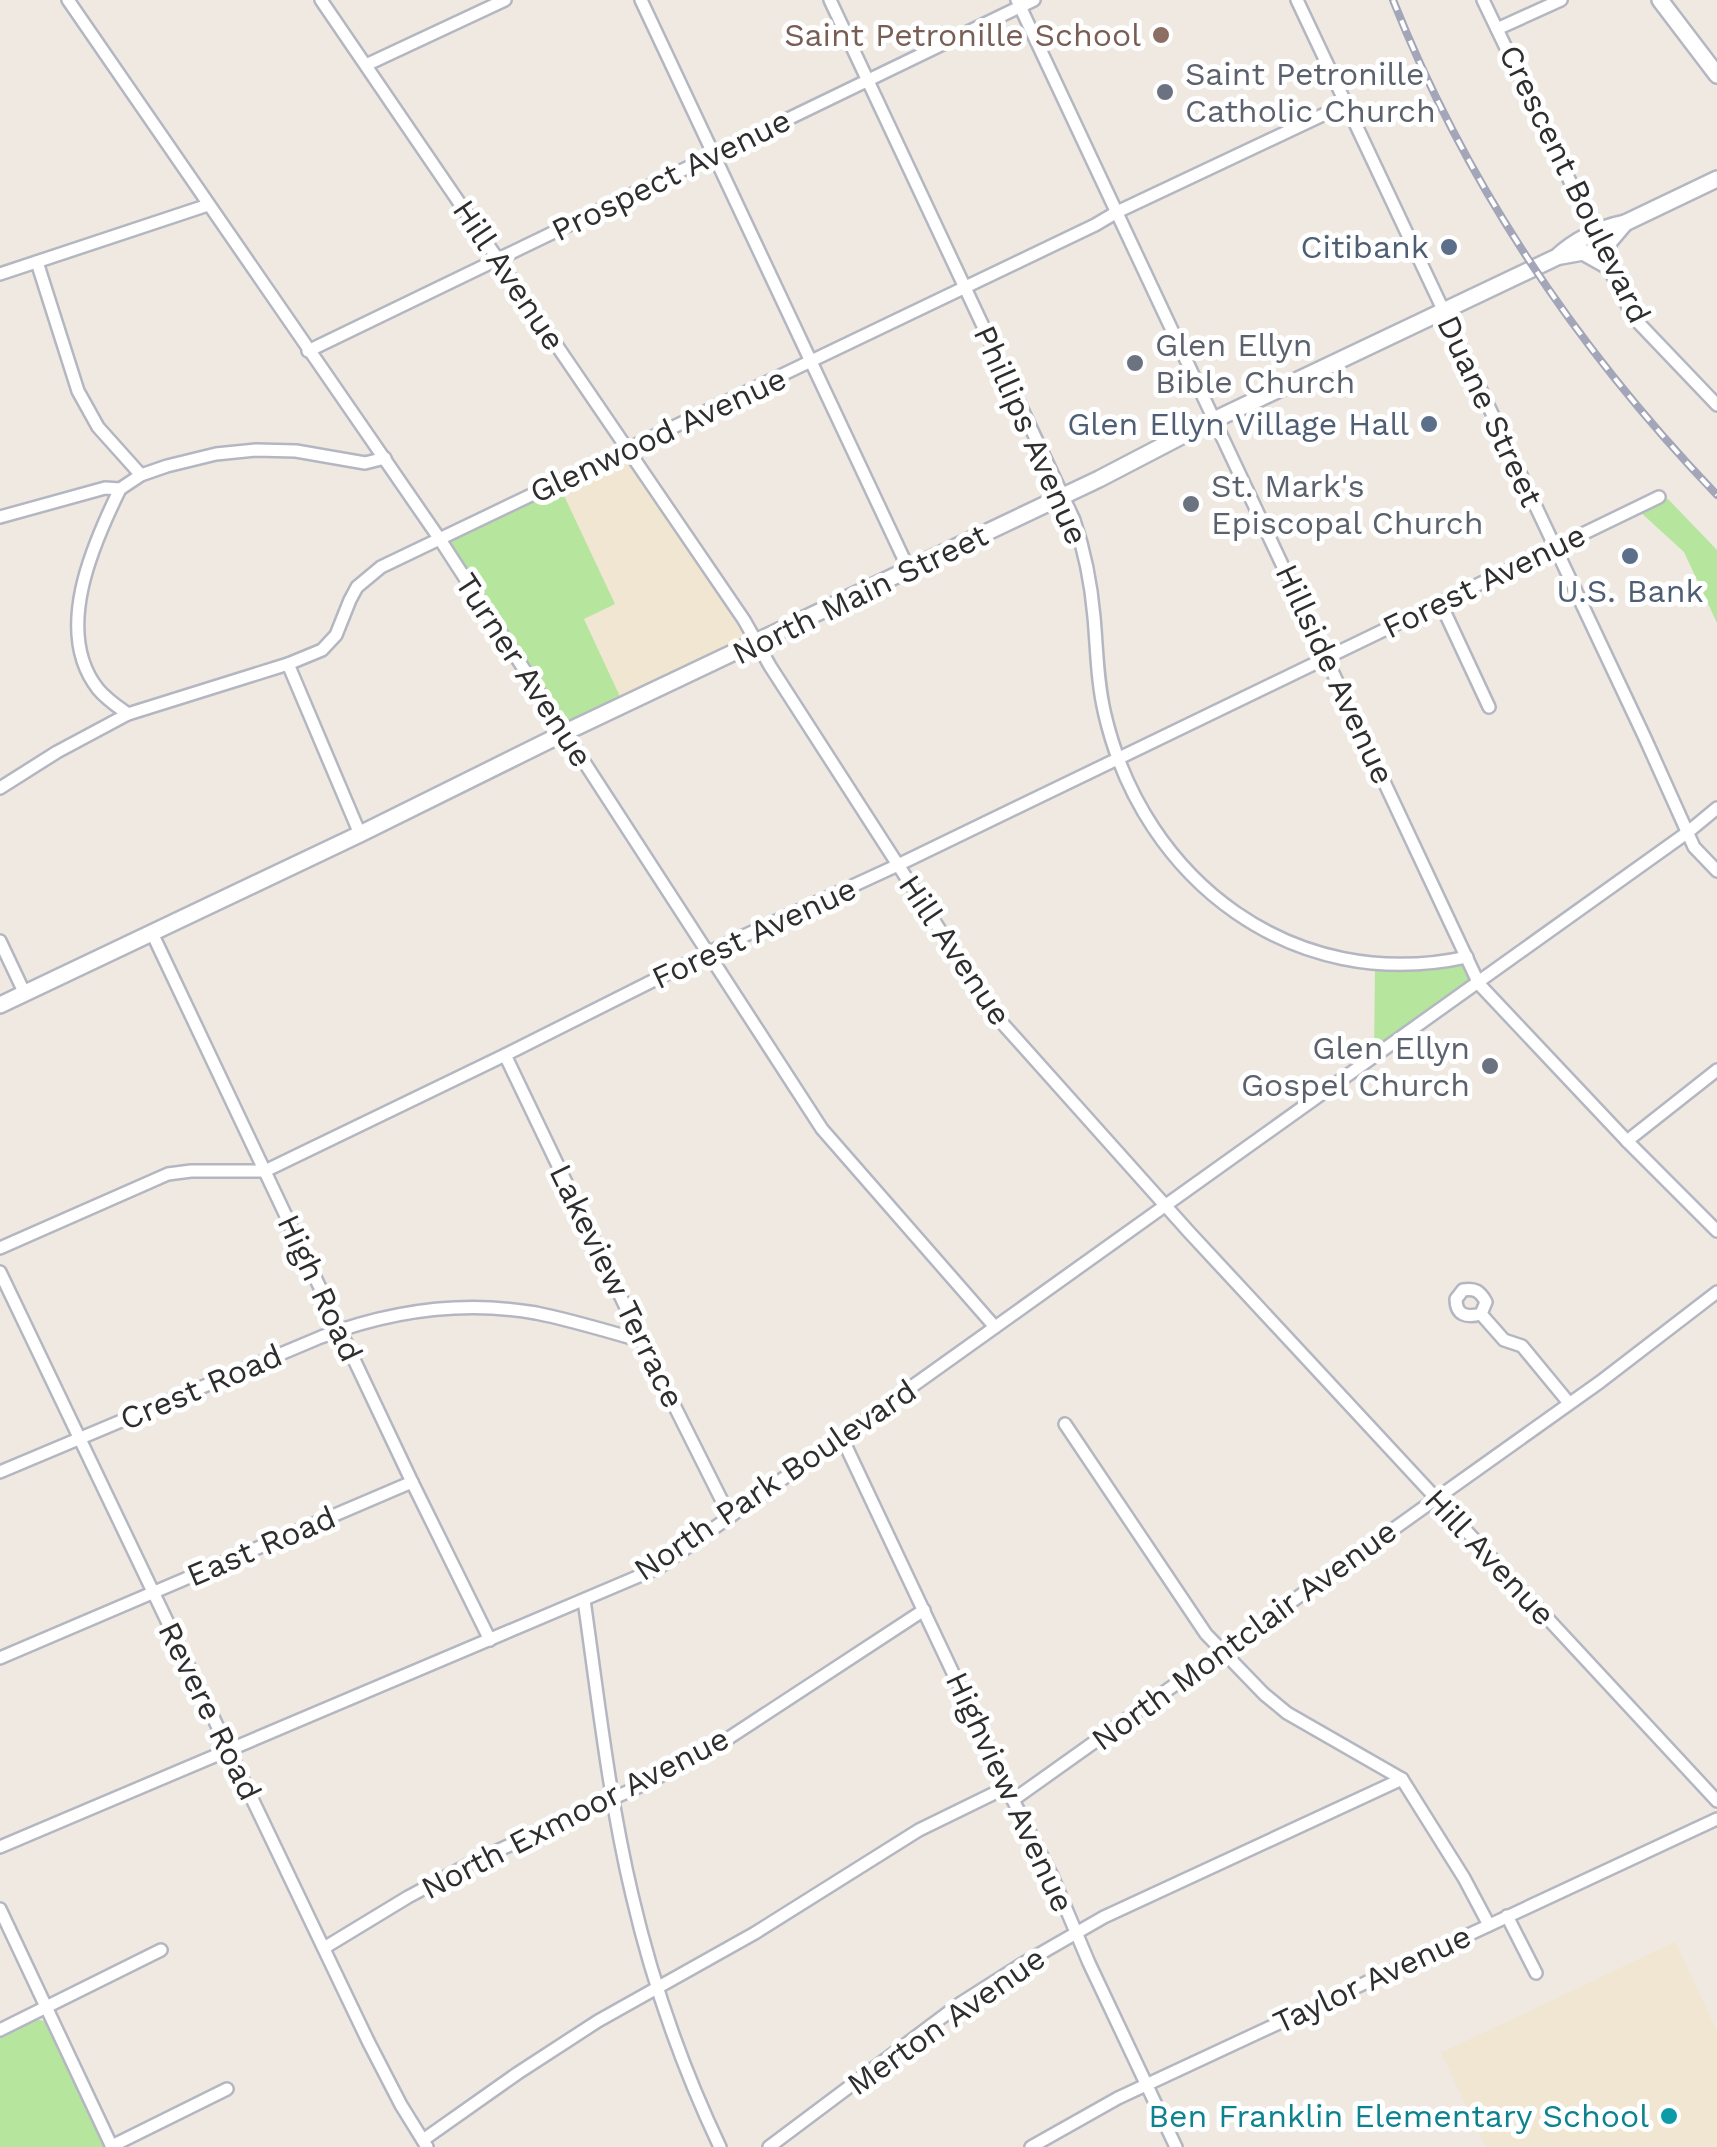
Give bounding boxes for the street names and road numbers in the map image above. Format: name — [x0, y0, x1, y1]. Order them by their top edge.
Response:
street label: Crescent Boulevard — [1491, 39, 1659, 329]
street label: Prospect Avenue — [545, 101, 797, 249]
street label: Hill Avenue — [445, 193, 573, 357]
street label: Duane Street — [1429, 309, 1551, 513]
street label: Phillips Avenue — [966, 320, 1096, 550]
street label: Glenwood Avenue — [524, 359, 792, 511]
street label: Forest Avenue — [1376, 515, 1592, 647]
street label: North Main Street — [726, 516, 994, 672]
street label: Hillside Avenue — [1267, 558, 1403, 790]
street label: Turner Avenue — [447, 566, 601, 774]
street label: Hill Avenue — [891, 868, 1019, 1032]
street label: Forest Avenue — [646, 869, 862, 997]
street label: Lakeview Terrace — [541, 1158, 693, 1414]
street label: High Road — [269, 1208, 371, 1368]
street label: Crest Road — [114, 1336, 288, 1438]
street label: North Park Boulevard — [627, 1371, 923, 1589]
street label: Hill Avenue — [1417, 1481, 1563, 1633]
street label: East Road — [181, 1498, 341, 1594]
street label: North Montclair Avenue — [1084, 1512, 1404, 1758]
street label: Revere Road — [150, 1616, 270, 1806]
street label: Highview Avenue — [938, 1666, 1082, 1918]
street label: North Exmoor Avenue — [415, 1719, 735, 1907]
street label: Taylor Avenue — [1267, 1917, 1477, 2041]
street label: Merton Avenue — [840, 1939, 1052, 2103]

